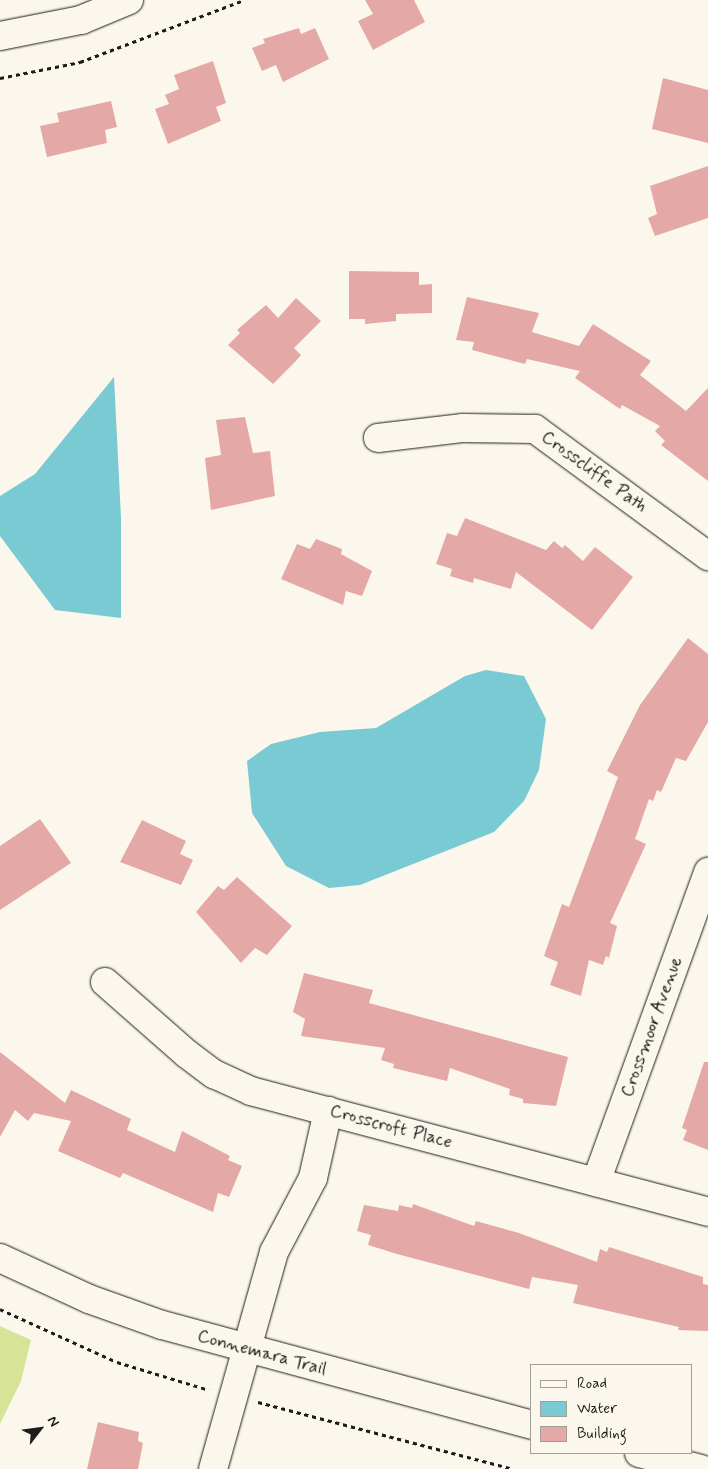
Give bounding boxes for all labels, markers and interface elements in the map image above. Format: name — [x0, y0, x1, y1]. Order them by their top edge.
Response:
street label: Crosscliffe Path — [537, 427, 651, 517]
street label: Crossmoor Avenue — [617, 955, 687, 1099]
street label: Crosscroft Place — [329, 1101, 453, 1153]
street label: Connemara Trail — [196, 1326, 328, 1380]
legend — [530, 1364, 693, 1454]
text: Road — [577, 1374, 607, 1394]
text: Water — [577, 1399, 617, 1419]
north arrow — [15, 1404, 65, 1454]
text: N — [43, 1413, 63, 1430]
text: Building — [577, 1424, 627, 1444]

